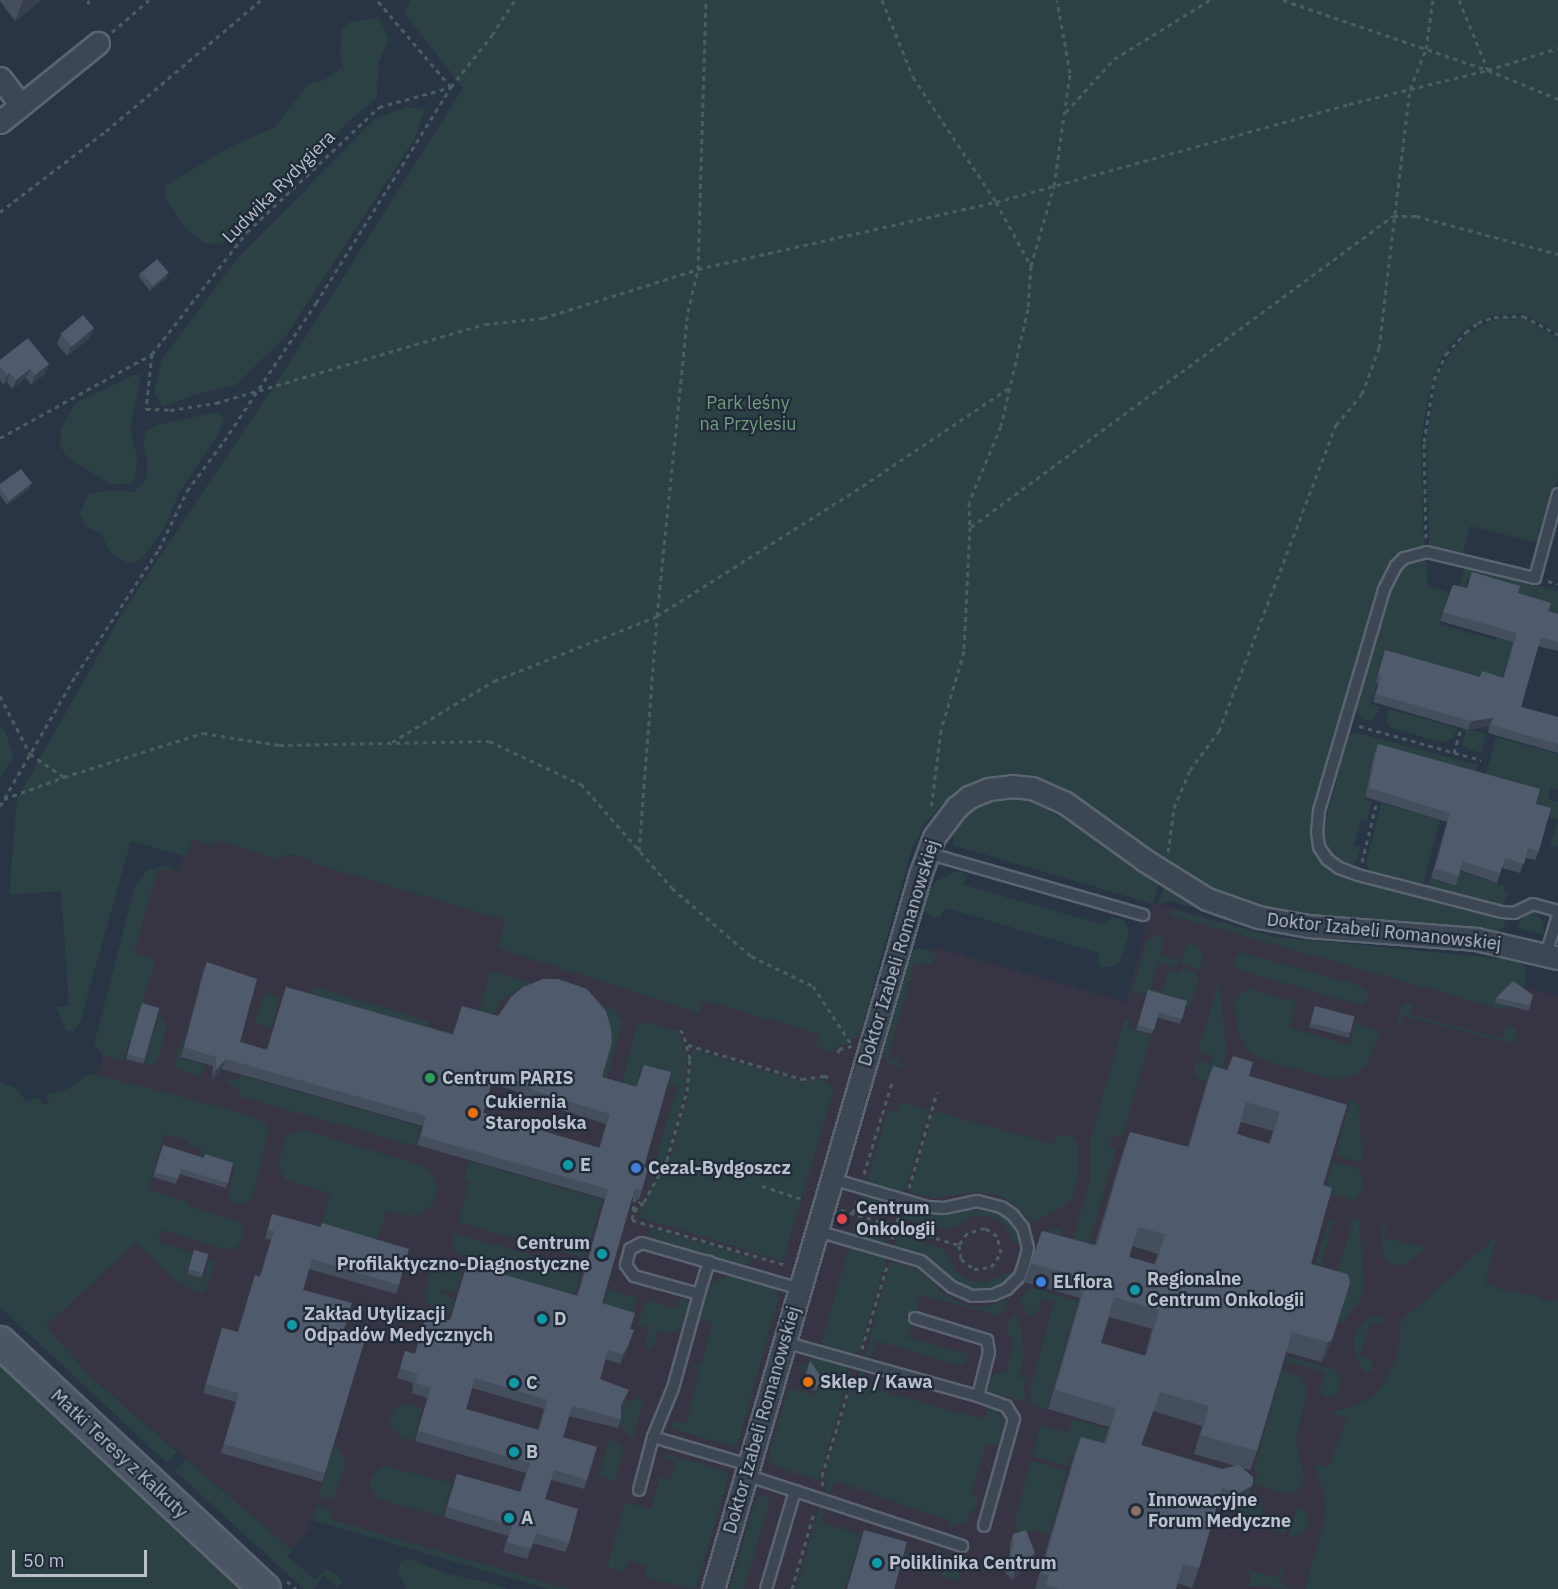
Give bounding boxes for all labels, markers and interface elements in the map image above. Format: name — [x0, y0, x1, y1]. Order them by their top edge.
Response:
street label: Ludwika Rydygiera — [218, 126, 340, 248]
park label: Park leśny na Przylesiu — [699, 393, 797, 436]
street label: Doktor Izabeli Romanowskiej — [854, 837, 944, 1069]
street label: Doktor Izabeli Romanowskiej — [1266, 909, 1502, 955]
place label: Centrum PARIS — [442, 1067, 574, 1089]
marker: Centrum PARIS — [423, 1071, 437, 1085]
place label: Cukiernia Staropolska — [485, 1092, 587, 1134]
marker: Cukiernia Staropolska — [466, 1106, 480, 1120]
place label: E — [580, 1154, 591, 1176]
place label: Cezal-Bydgoszcz — [648, 1157, 791, 1179]
marker: E — [561, 1158, 575, 1172]
marker: Cezal-Bydgoszcz — [629, 1161, 643, 1175]
place label: Centrum Onkologii — [856, 1198, 935, 1240]
marker: Centrum Onkologii — [833, 1210, 851, 1228]
place label: Centrum Profilaktyczno-Diagnostyczne — [337, 1233, 590, 1276]
marker: Centrum Profilaktyczno-Diagnostyczne — [595, 1247, 609, 1261]
place label: Regionalne Centrum Onkologii — [1147, 1269, 1304, 1312]
place label: ELflora — [1053, 1271, 1113, 1293]
marker: ELflora — [1034, 1275, 1048, 1289]
marker: Regionalne Centrum Onkologii — [1128, 1283, 1142, 1297]
place label: Zakład Utylizacji Odpadów Medycznych — [304, 1304, 493, 1346]
street label: Doktor Izabeli Romanowskiej — [719, 1304, 805, 1536]
place label: D — [554, 1308, 567, 1330]
marker: D — [535, 1312, 549, 1326]
marker: Zakład Utylizacji Odpadów Medycznych — [285, 1318, 299, 1332]
place label: Sklep / Kawa — [820, 1371, 933, 1393]
place label: C — [526, 1372, 538, 1394]
marker: Sklep / Kawa — [801, 1375, 815, 1389]
marker: C — [507, 1376, 521, 1390]
street label: Matki Teresy z Kalkuty — [46, 1385, 192, 1523]
place label: B — [526, 1441, 538, 1463]
marker: B — [507, 1445, 521, 1459]
place label: Innowacyjne Forum Medyczne — [1148, 1490, 1291, 1532]
marker: Innowacyjne Forum Medyczne — [1129, 1504, 1143, 1518]
place label: A — [521, 1507, 533, 1529]
marker: A — [502, 1511, 516, 1525]
scale bar — [15, 1538, 150, 1576]
text: 50 m — [23, 1549, 65, 1572]
place label: Poliklinika Centrum — [889, 1552, 1056, 1574]
marker: Poliklinika Centrum — [870, 1556, 884, 1570]

